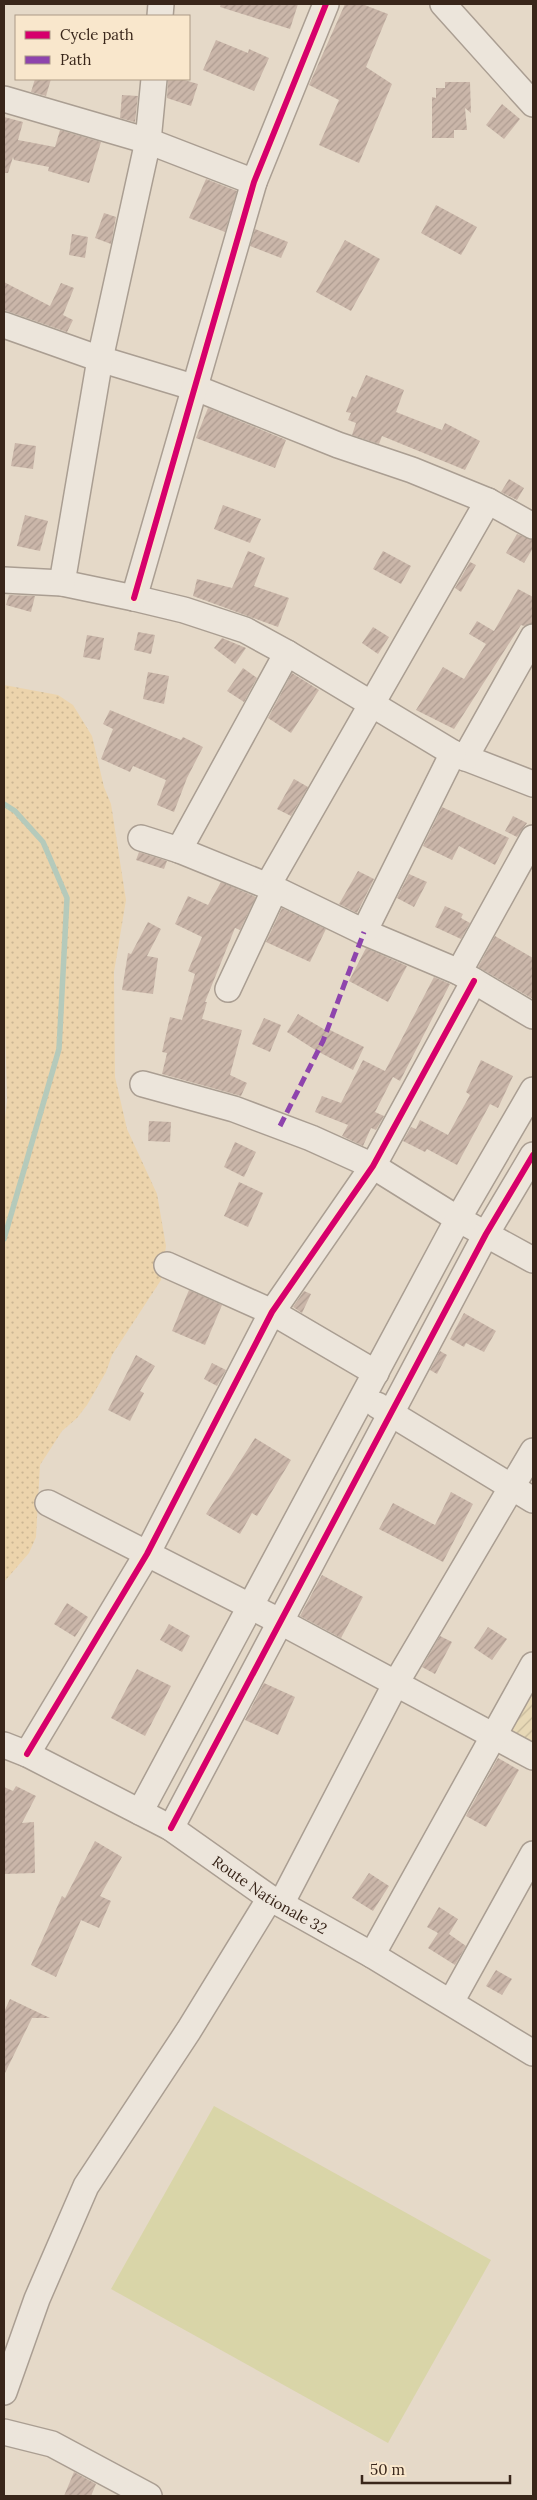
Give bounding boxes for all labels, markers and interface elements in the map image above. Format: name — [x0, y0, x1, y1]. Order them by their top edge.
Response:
legend — [15, 15, 190, 80]
text: Cycle path — [60, 25, 134, 44]
text: Path — [60, 50, 91, 69]
street label: Route Nationale 32 — [209, 1851, 331, 1938]
scale bar — [362, 2452, 510, 2484]
text: 50 m — [370, 2460, 405, 2479]

